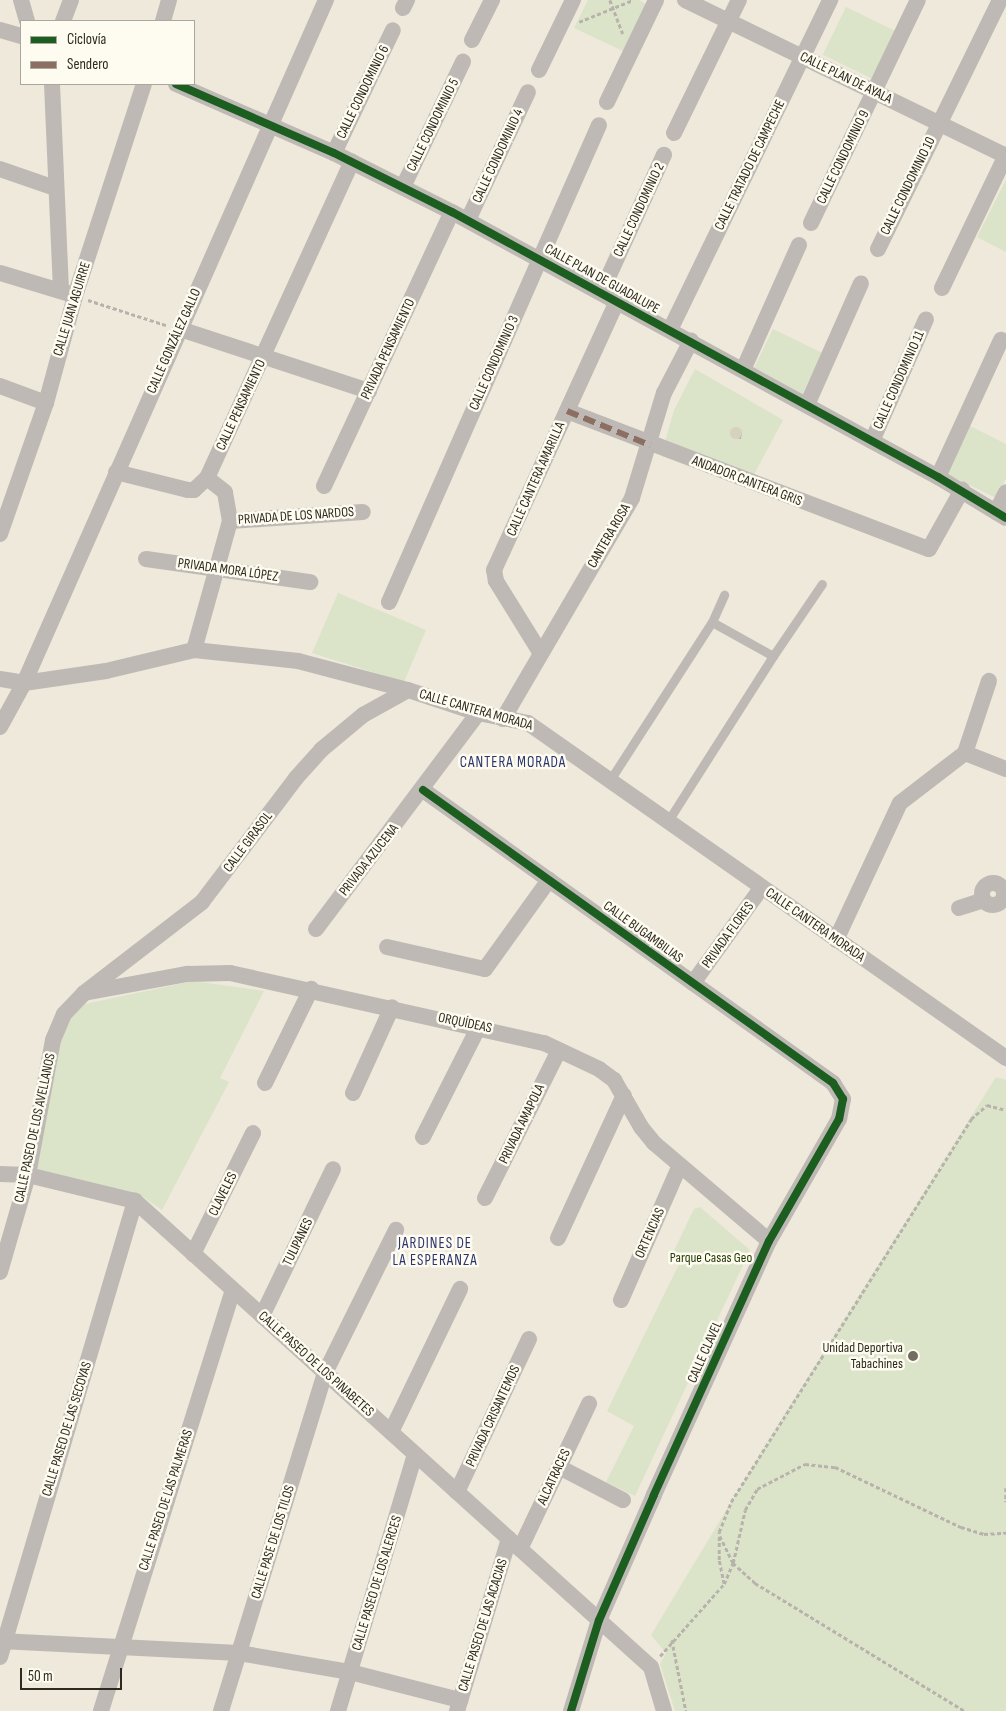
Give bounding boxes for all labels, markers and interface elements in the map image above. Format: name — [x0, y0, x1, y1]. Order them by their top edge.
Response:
legend — [20, 20, 195, 85]
text: Ciclovía — [67, 30, 106, 49]
street label: CALLE CONDOMINIO 6 — [333, 42, 393, 142]
street label: CALLE PLAN DE AYALA — [797, 48, 895, 108]
text: Sendero — [67, 55, 108, 74]
street label: CALLE CONDOMINIO 5 — [403, 76, 463, 174]
street label: CALLE TRATADO DE CAMPECHE — [711, 97, 789, 233]
street label: CALLE CONDOMINIO 4 — [469, 106, 527, 206]
street label: CALLE CONDOMINIO 9 — [813, 107, 873, 207]
street label: CALLE CONDOMINIO 10 — [877, 134, 939, 238]
street label: CALLE CONDOMINIO 2 — [610, 160, 668, 260]
street label: CALLE PLAN DE GUADALUPE — [542, 240, 662, 318]
street label: CALLE JUAN AGUIRRE — [50, 260, 94, 358]
street label: CALLE GONZÁLEZ GALLO — [143, 286, 205, 396]
street label: PRIVADA PENSAMIENTO — [357, 296, 419, 402]
street label: CALLE CONDOMINIO 3 — [466, 313, 522, 413]
street label: CALLE CONDOMINIO 11 — [870, 328, 928, 432]
street label: CALLE PENSAMIENTO — [213, 357, 269, 453]
street label: CALLE CANTERA AMARILLA — [503, 419, 569, 539]
street label: ANDADOR CANTERA GRIS — [690, 452, 804, 510]
street label: CANTERA ROSA — [584, 501, 634, 571]
street label: PRIVADA DE LOS NARDOS — [237, 504, 355, 528]
street label: PRIVADA MORA LÓPEZ — [177, 555, 279, 585]
street label: CALLE CANTERA MORADA — [417, 686, 535, 734]
district label: CANTERA MORADA — [458, 754, 568, 772]
street label: CALLE GIRASOL — [220, 808, 276, 876]
street label: PRIVADA AZUCENA — [336, 821, 402, 899]
street label: CALLE CANTERA MORADA — [762, 884, 868, 966]
street label: CALLE BUGAMBILIAS — [600, 897, 686, 967]
street label: PRIVADA FLORES — [698, 899, 758, 971]
street label: ORQUÍDEAS — [437, 1009, 493, 1037]
street label: CALLE PASEO DE LOS AVELLANOS — [11, 1052, 59, 1204]
street label: PRIVADA AMAPOLA — [496, 1081, 548, 1167]
street label: CLAVELES — [205, 1169, 241, 1219]
street label: ORTENCIAS — [631, 1205, 669, 1261]
street label: TULIPANES — [279, 1215, 317, 1269]
district label: JARDINES DE LA ESPERANZA — [391, 1234, 479, 1269]
park label: Parque Casas Geo — [670, 1250, 752, 1266]
street label: CALLE PASEO DE LOS PINABETES — [255, 1308, 377, 1420]
street label: CALLE CLAVEL — [684, 1318, 726, 1386]
place label: Unidad Deportiva Tabachines — [822, 1340, 903, 1372]
marker: Unidad Deportiva Tabachines — [907, 1350, 919, 1362]
street label: CALLE PASEO DE LAS SECOYAS — [39, 1360, 95, 1498]
street label: PRIVADA CRISANTEMOS — [462, 1363, 524, 1469]
street label: CALLE PASEO DE LAS PALMERAS — [135, 1427, 197, 1573]
street label: ALCATRACES — [534, 1446, 574, 1508]
street label: CALLE PASE DE LOS TILOS — [248, 1483, 298, 1601]
street label: CALLE PASEO DE LOS ALERCES — [348, 1514, 406, 1652]
street label: CALLE PASEO DE LAS ACACIAS — [455, 1557, 511, 1693]
scale bar — [22, 1658, 125, 1690]
text: 50 m — [28, 1667, 53, 1686]

